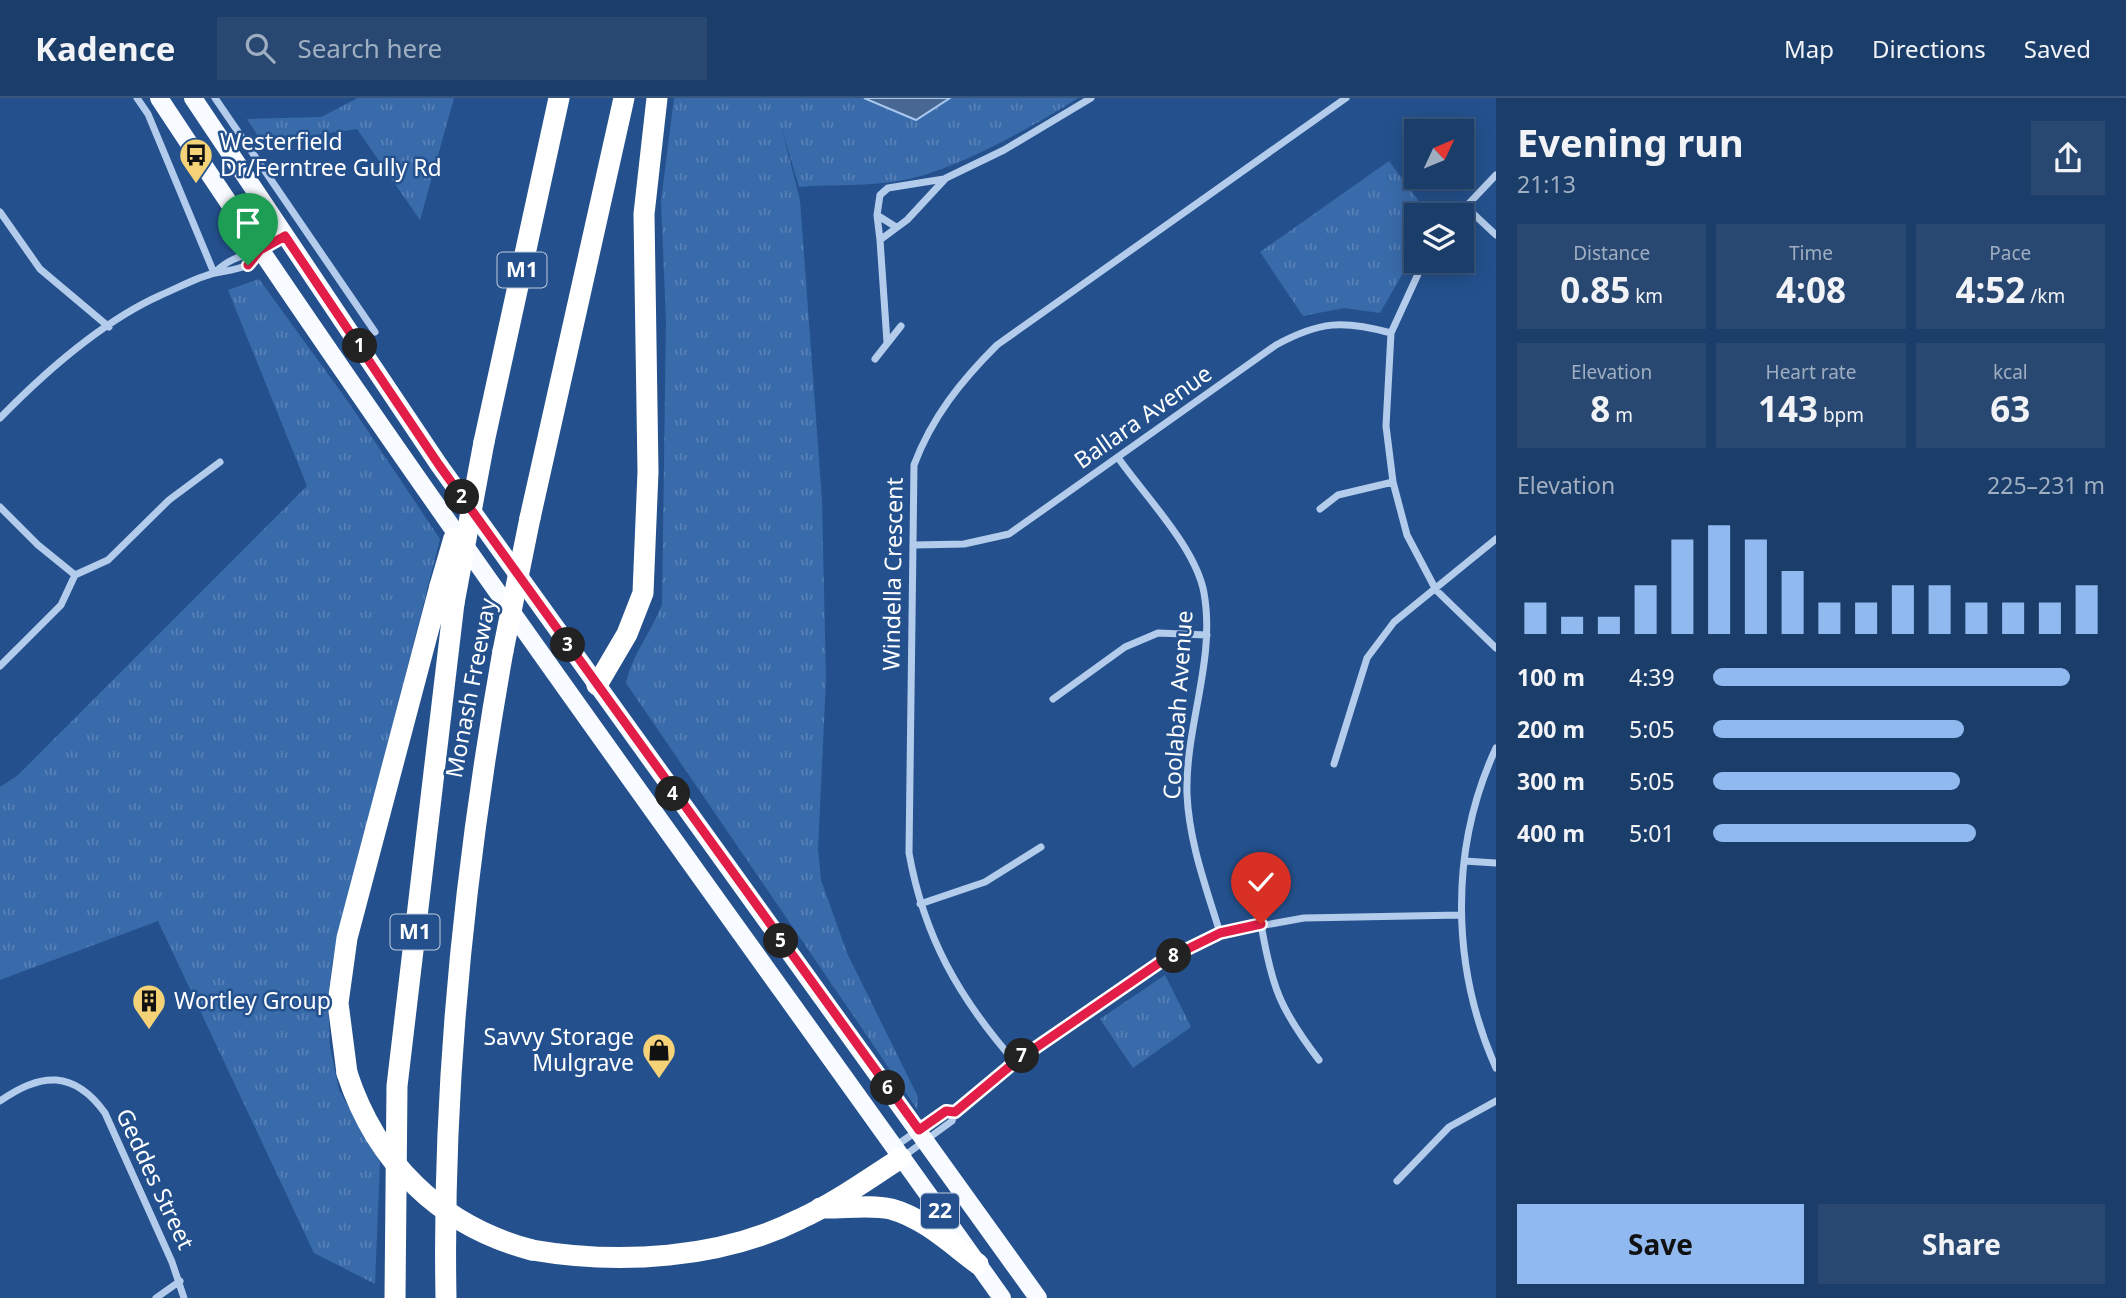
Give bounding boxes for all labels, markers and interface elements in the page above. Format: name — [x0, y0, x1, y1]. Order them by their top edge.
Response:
search box — [217, 17, 707, 80]
text: Kadence — [35, 26, 175, 71]
icon: search — [241, 29, 279, 67]
text: Search here — [297, 30, 442, 66]
text: Map — [1784, 32, 1834, 65]
text: Directions — [1872, 32, 1986, 65]
text: Saved — [2024, 32, 2091, 65]
text: Evening run — [1517, 116, 1744, 168]
north arrow — [1404, 119, 1474, 189]
map controls — [1404, 119, 1474, 273]
button: share — [2031, 121, 2105, 195]
place label: Westerfield Dr/Ferntree Gully Rd — [220, 125, 442, 183]
bus stop icon: Westerfield Dr/Ferntree Gully Rd — [177, 136, 215, 185]
text: 21:13 — [1517, 168, 1576, 200]
pin — [218, 193, 278, 265]
button: layers — [1404, 203, 1474, 273]
icon: arrive — [229, 204, 267, 242]
text: Distance — [1573, 240, 1650, 266]
text: Time — [1789, 240, 1833, 266]
text: Pace — [1989, 240, 2031, 266]
road number: M1 — [498, 252, 546, 288]
text: 0.85 — [1560, 266, 1630, 313]
text: 4:08 — [1776, 266, 1846, 313]
text: 4:52 — [1955, 266, 2025, 313]
text: km — [1630, 283, 1663, 309]
text: /km — [2025, 283, 2065, 309]
pin: 1 — [342, 328, 378, 364]
text: 1 — [354, 332, 365, 358]
street label: Ballara Avenue — [1067, 357, 1218, 476]
text: Elevation — [1571, 359, 1652, 385]
text: Heart rate — [1766, 359, 1856, 385]
text: kcal — [1993, 359, 2028, 385]
text: 8 — [1590, 385, 1610, 432]
text: 143 — [1758, 385, 1818, 432]
text: 63 — [1990, 385, 2030, 432]
text: m — [1610, 402, 1633, 428]
text: bpm — [1818, 402, 1864, 428]
text: Elevation — [1517, 469, 1615, 501]
text: 225–231 m — [1987, 469, 2105, 501]
street label: Windella Crescent — [874, 477, 910, 671]
pin: 2 — [444, 480, 480, 514]
text: 2 — [456, 483, 467, 509]
street label: Monash Freeway — [437, 595, 503, 780]
street label: Coolabah Avenue — [1154, 609, 1200, 800]
pin: 3 — [550, 628, 586, 662]
text: 3 — [562, 631, 573, 657]
text: 100 m — [1517, 661, 1585, 693]
text: 4:39 — [1629, 661, 1675, 693]
text: 200 m — [1517, 713, 1585, 745]
text: 5:05 — [1629, 713, 1675, 745]
text: 300 m — [1517, 765, 1585, 797]
text: 5:05 — [1629, 765, 1675, 797]
pin: 4 — [656, 776, 690, 812]
text: 4 — [667, 780, 678, 806]
text: 400 m — [1517, 817, 1585, 849]
text: 5:01 — [1629, 817, 1675, 849]
pin — [1231, 852, 1291, 924]
icon: check — [1242, 863, 1280, 901]
road number: M1 — [390, 914, 440, 950]
pin: 5 — [764, 924, 798, 958]
text: 5 — [775, 927, 786, 953]
pin: 8 — [1156, 938, 1192, 974]
text: 8 — [1168, 942, 1179, 968]
building icon: Wortley Group — [130, 982, 168, 1031]
place label: Wortley Group — [174, 984, 331, 1016]
place label: Savvy Storage Mulgrave — [483, 1020, 634, 1078]
shop icon: Savvy Storage Mulgrave — [640, 1031, 678, 1080]
pin: 7 — [1004, 1038, 1040, 1074]
text: 7 — [1016, 1042, 1027, 1068]
pin: 6 — [870, 1070, 906, 1105]
text: 6 — [882, 1074, 893, 1100]
street label: Geddes Street — [109, 1103, 203, 1254]
road number: 22 — [921, 1194, 959, 1228]
button: Save — [1517, 1204, 1804, 1284]
button: Share — [1818, 1204, 2105, 1284]

